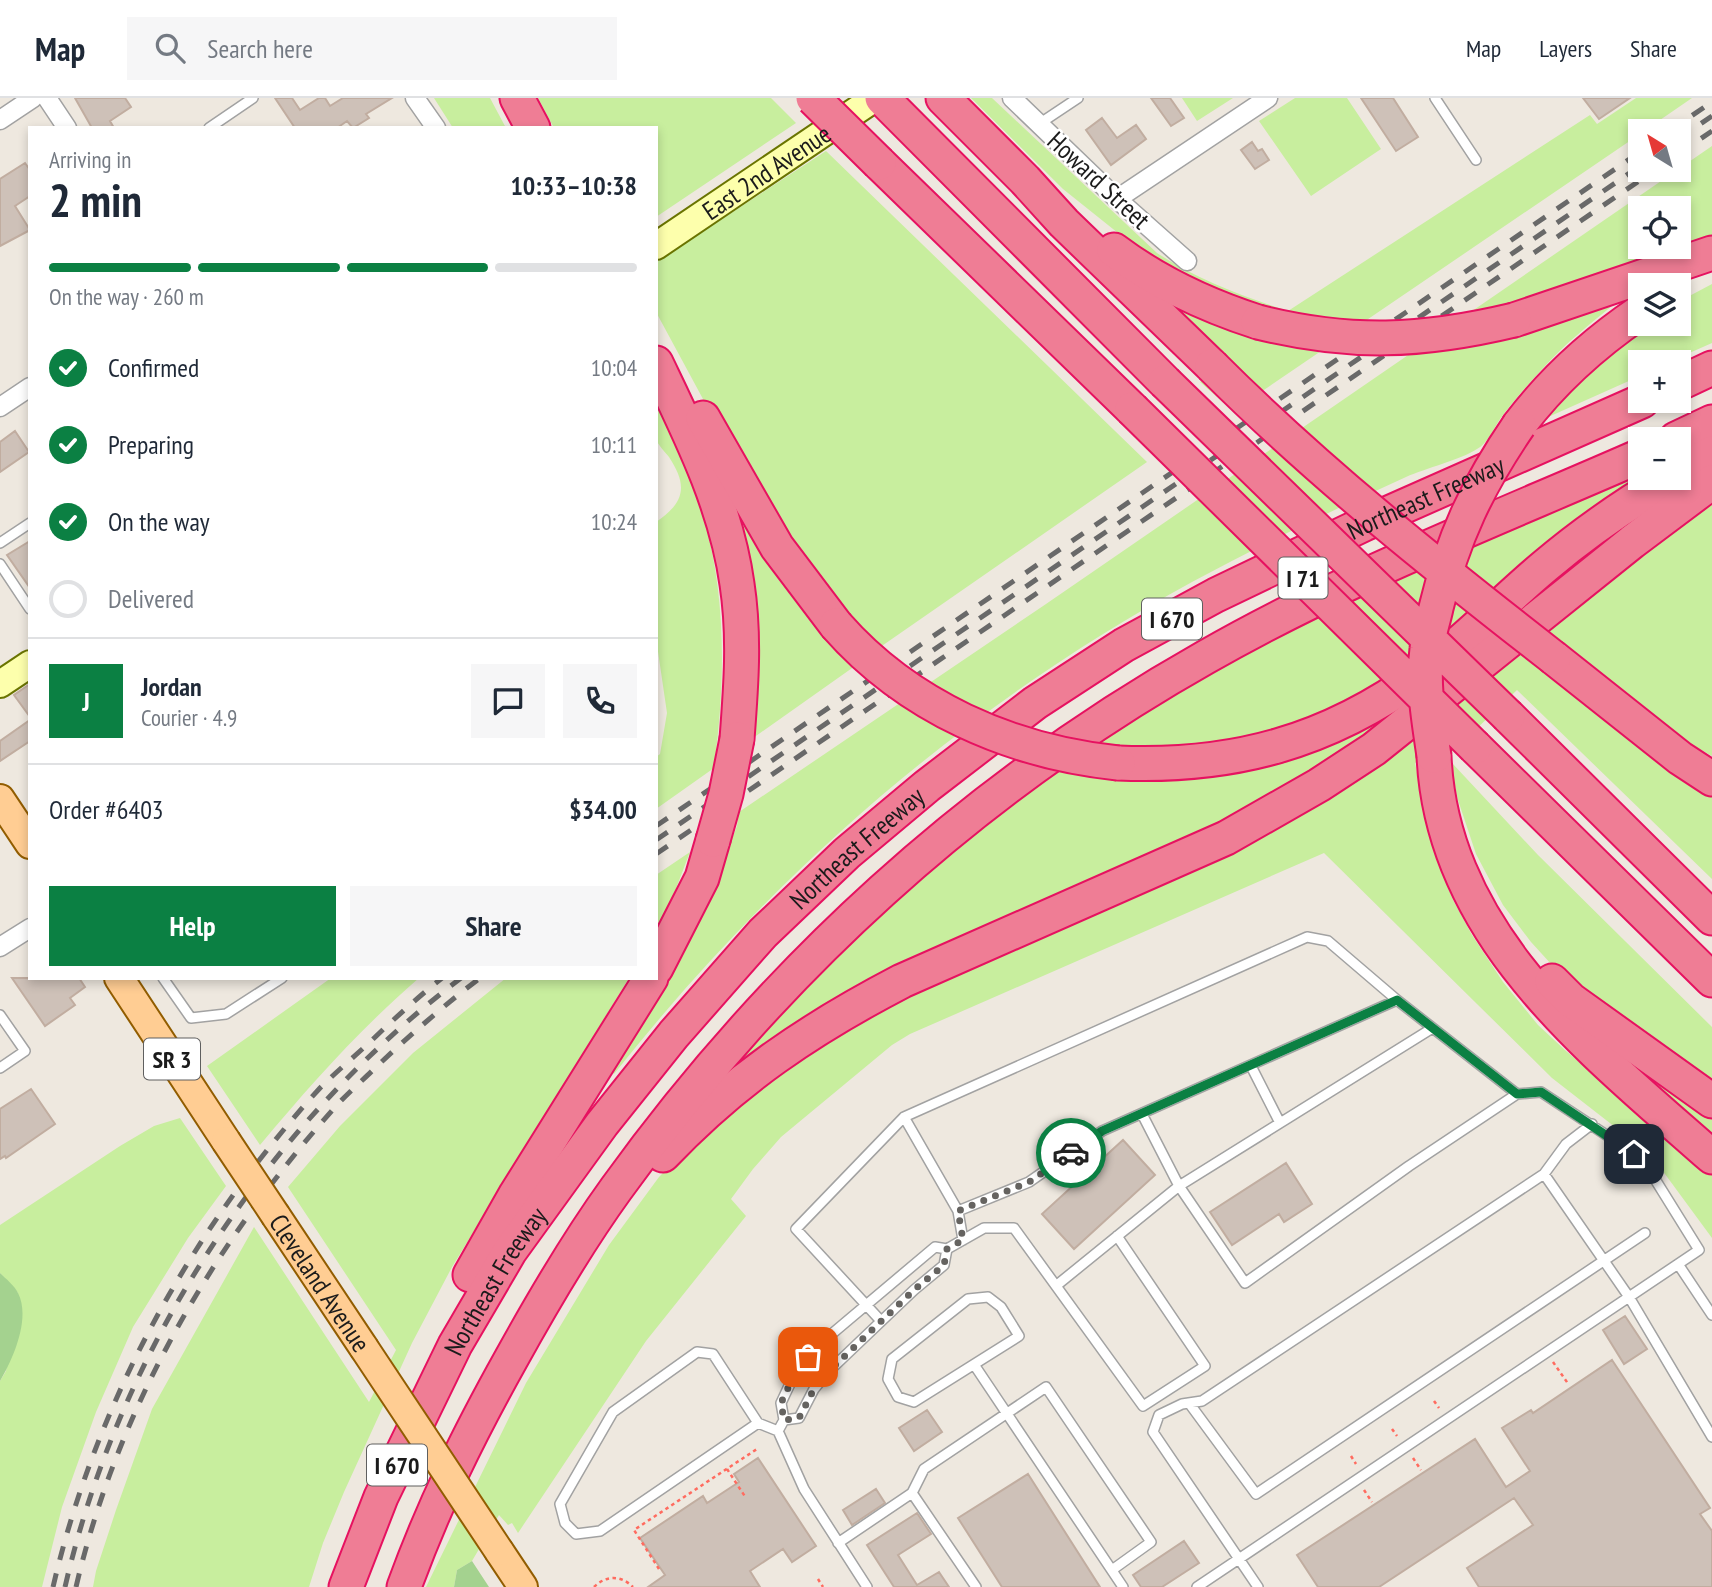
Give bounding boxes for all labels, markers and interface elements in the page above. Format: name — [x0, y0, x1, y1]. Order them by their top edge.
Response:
search box — [127, 17, 617, 80]
text: Map — [35, 27, 85, 70]
icon: search — [151, 29, 189, 67]
text: Search here — [207, 32, 313, 65]
text: Map — [1466, 33, 1501, 64]
text: Layers — [1539, 33, 1592, 64]
text: Share — [1630, 33, 1677, 64]
street label: East 2nd Avenue — [696, 116, 837, 227]
north arrow — [1628, 119, 1690, 182]
map controls — [1628, 119, 1691, 490]
street label: Howard Street — [1041, 124, 1157, 236]
text: Arriving in — [49, 145, 131, 174]
text: 10:33–10:38 — [510, 169, 637, 202]
text: 2 min — [49, 170, 142, 230]
button: locate — [1628, 196, 1691, 259]
button: layers — [1628, 273, 1691, 336]
text: On the way · 260 m — [49, 282, 204, 311]
icon: check — [49, 349, 87, 387]
button: + — [1628, 350, 1691, 413]
text: Confirmed — [108, 351, 199, 384]
text: 10:04 — [591, 353, 637, 382]
icon: check — [49, 426, 87, 464]
button: − — [1628, 427, 1691, 490]
text: Preparing — [108, 428, 194, 461]
text: 10:11 — [591, 430, 637, 459]
street label: Northeast Freeway — [1341, 448, 1509, 546]
icon: check — [49, 503, 87, 541]
text: On the way — [108, 505, 210, 538]
text: 10:24 — [591, 507, 637, 536]
road number: I 71 — [1278, 558, 1328, 598]
text: Delivered — [108, 582, 194, 615]
road number: I 670 — [1142, 598, 1202, 640]
button: chat — [471, 664, 545, 738]
button: phone — [563, 664, 637, 738]
text: Jordan — [141, 670, 202, 703]
text: J — [82, 685, 90, 718]
text: Courier · 4.9 — [141, 703, 237, 732]
street label: Northeast Freeway — [782, 779, 931, 916]
text: Order #6403 — [49, 793, 164, 826]
text: $34.00 — [569, 793, 637, 826]
button: Help — [49, 886, 336, 966]
button: Share — [350, 886, 637, 966]
road number: SR 3 — [144, 1038, 200, 1079]
courier — [1036, 1118, 1106, 1188]
pin — [1604, 1124, 1664, 1184]
icon: car — [1052, 1134, 1090, 1172]
icon: home — [1615, 1135, 1653, 1173]
street label: Northeast Freeway — [436, 1200, 553, 1360]
street label: Cleveland Avenue — [263, 1207, 378, 1358]
pin — [778, 1327, 838, 1387]
icon: bag — [789, 1338, 827, 1376]
road number: I 670 — [367, 1444, 427, 1485]

